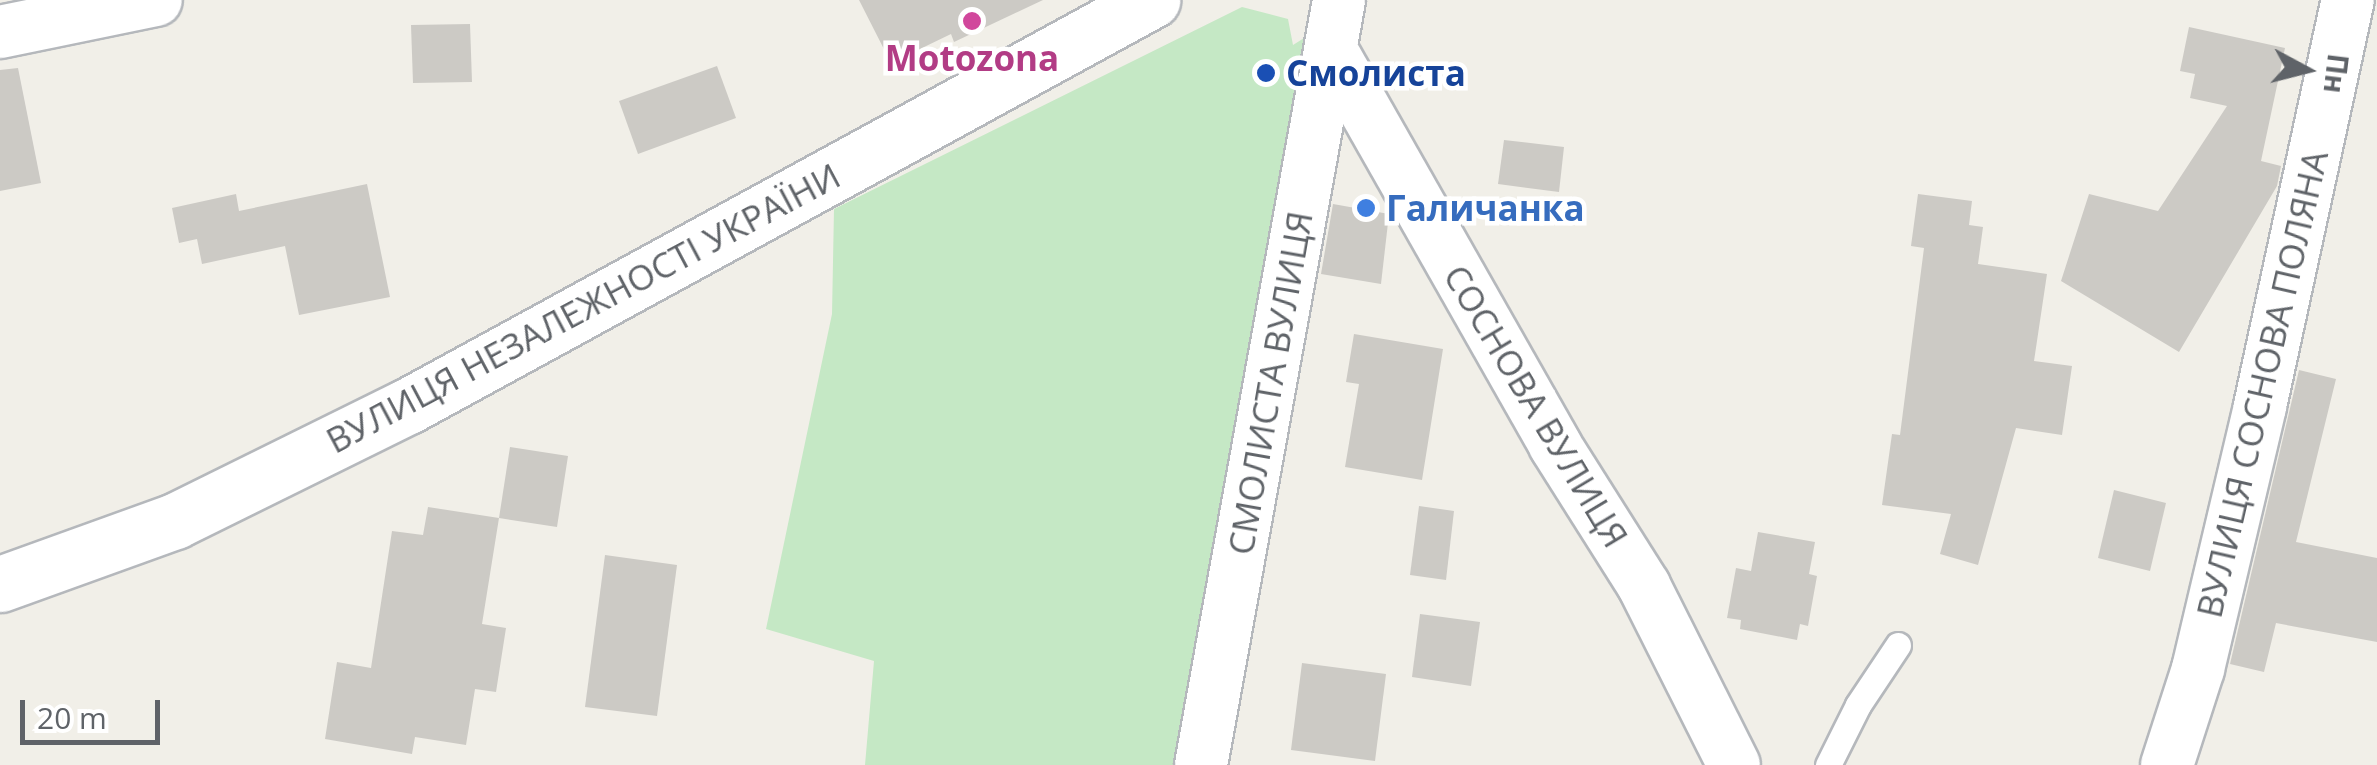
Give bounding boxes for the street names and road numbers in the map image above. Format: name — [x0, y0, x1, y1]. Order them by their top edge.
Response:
street label: ВУЛИЦЯ СОСНОВА ПОЛЯНА — [2188, 146, 2336, 622]
street label: ВУЛИЦЯ НЕЗАЛЕЖНОСТІ УКРАЇНИ — [319, 154, 847, 462]
street label: СМОЛИСТА ВУЛИЦЯ — [1219, 208, 1321, 558]
street label: СОСНОВА ВУЛИЦЯ — [1435, 257, 1637, 555]

